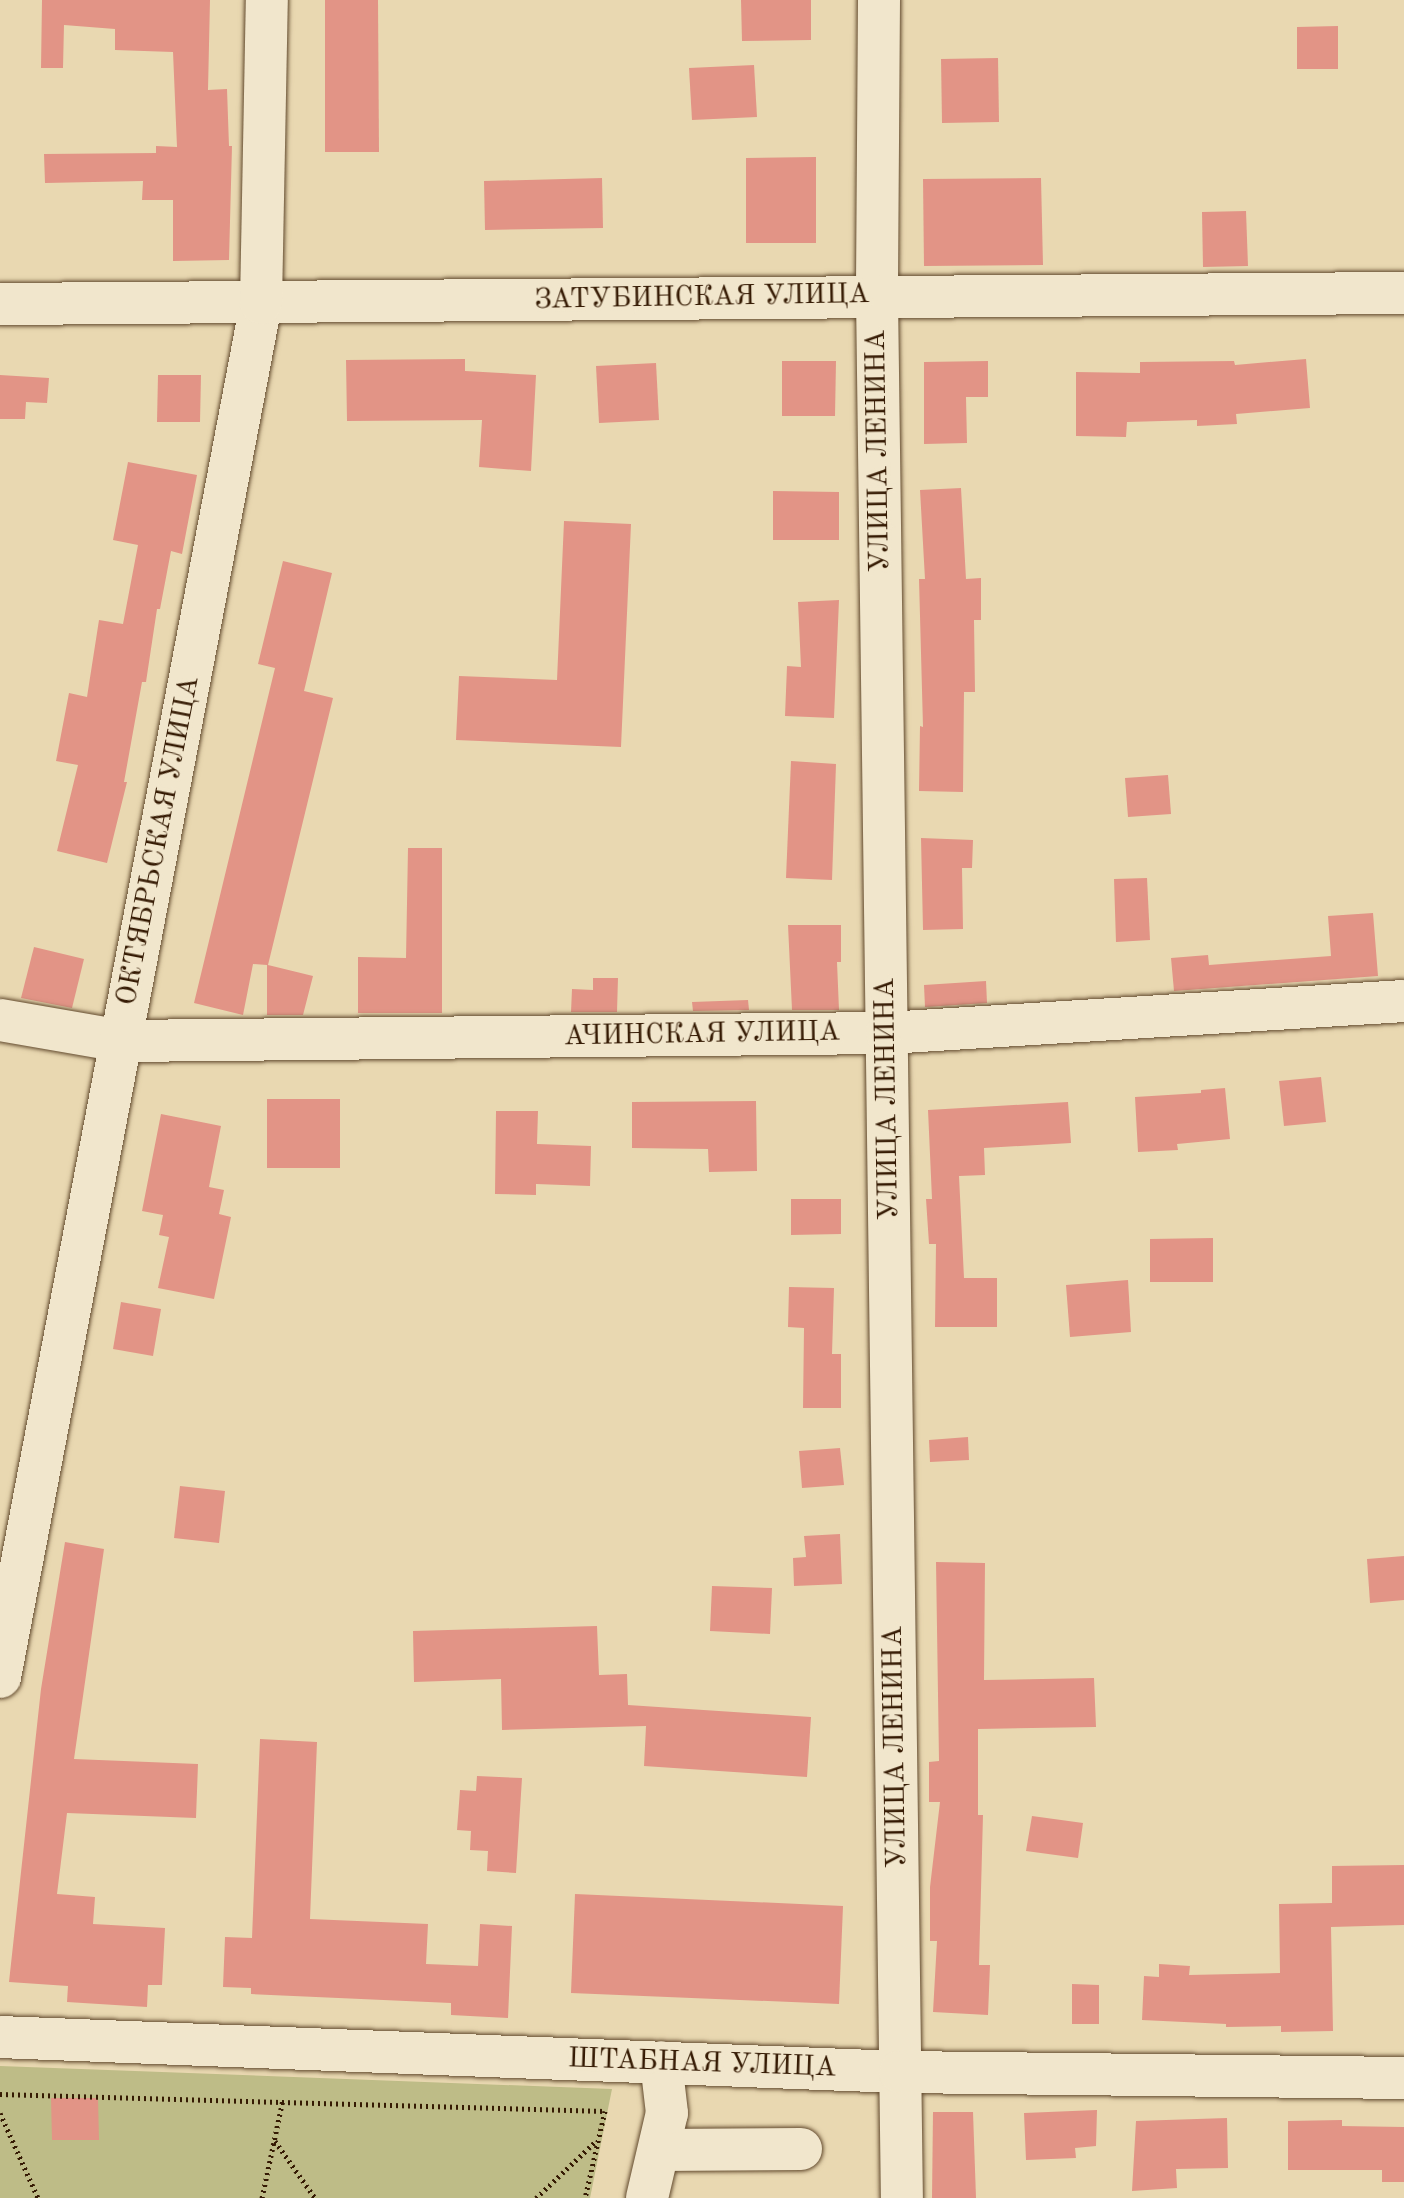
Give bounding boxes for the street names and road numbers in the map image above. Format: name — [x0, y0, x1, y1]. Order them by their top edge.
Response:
street label: ЗАТУБИНСКАЯ УЛИЦА — [534, 278, 870, 318]
street label: УЛИЦА ЛЕНИНА — [860, 330, 898, 572]
street label: ОКТЯБРЬСКАЯ УЛИЦА — [111, 674, 207, 1008]
street label: УЛИЦА ЛЕНИНА — [869, 978, 907, 1220]
street label: АЧИНСКАЯ УЛИЦА — [563, 1016, 841, 1054]
street label: УЛИЦА ЛЕНИНА — [877, 1626, 915, 1868]
street label: ШТАБНАЯ УЛИЦА — [567, 2043, 837, 2085]

